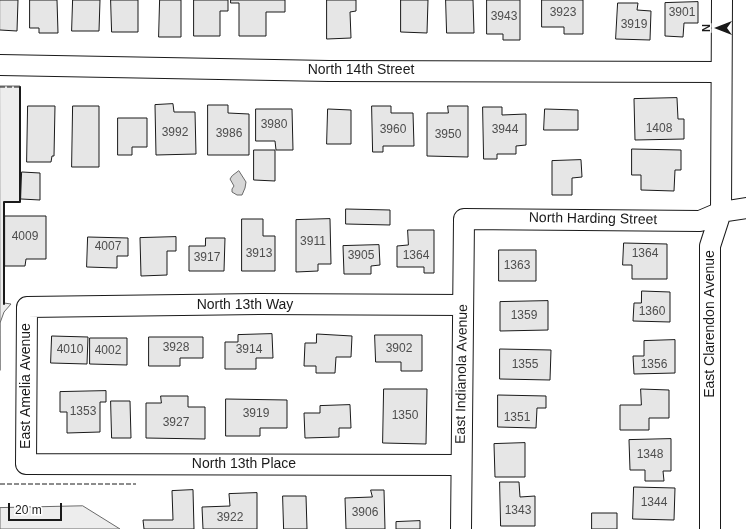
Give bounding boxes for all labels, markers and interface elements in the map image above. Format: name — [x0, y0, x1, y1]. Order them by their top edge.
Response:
house number: 3923 — [550, 6, 576, 20]
house number: 3901 — [669, 6, 695, 20]
north arrow — [698, 8, 738, 48]
house number: 3943 — [491, 10, 517, 24]
house number: 3919 — [621, 18, 647, 32]
text: N — [700, 24, 712, 32]
street label: North 14th Street — [308, 62, 414, 78]
house number: 3980 — [261, 118, 287, 132]
house number: 1408 — [646, 122, 672, 136]
house number: 3960 — [380, 123, 406, 137]
house number: 3944 — [492, 123, 518, 137]
house number: 3992 — [162, 126, 188, 140]
house number: 3986 — [216, 127, 242, 141]
house number: 3950 — [435, 128, 461, 142]
street label: North Harding Street — [529, 209, 657, 229]
house number: 4009 — [12, 230, 38, 244]
house number: 3911 — [300, 235, 326, 249]
house number: 4007 — [95, 240, 121, 254]
house number: 3913 — [246, 247, 272, 261]
house number: 1364 — [632, 247, 658, 261]
house number: 3905 — [348, 249, 374, 263]
house number: 1364 — [403, 249, 429, 263]
street label: East Clarendon Avenue — [702, 250, 718, 398]
house number: 3917 — [194, 251, 220, 265]
house number: 1363 — [504, 259, 530, 273]
street label: North 13th Way — [197, 297, 293, 313]
street label: East Indianola Avenue — [452, 304, 472, 444]
house number: 1360 — [639, 305, 665, 319]
house number: 1359 — [511, 309, 537, 323]
street label: East Amelia Avenue — [18, 323, 34, 449]
house number: 3928 — [163, 341, 189, 355]
house number: 3902 — [386, 342, 412, 356]
house number: 4010 — [57, 343, 83, 357]
house number: 3914 — [236, 343, 262, 357]
house number: 4002 — [95, 344, 121, 358]
house number: 1355 — [512, 358, 538, 372]
house number: 1356 — [641, 358, 667, 372]
house number: 1353 — [70, 405, 96, 419]
house number: 3919 — [243, 407, 269, 421]
house number: 1350 — [392, 409, 418, 423]
house number: 1351 — [504, 411, 530, 425]
house number: 3927 — [163, 416, 189, 430]
house number: 1348 — [637, 448, 663, 462]
street label: North 13th Place — [192, 456, 296, 472]
scale bar — [10, 495, 64, 521]
house number: 1344 — [641, 496, 667, 510]
text: 20 m — [15, 503, 42, 517]
house number: 1343 — [505, 504, 531, 518]
house number: 3906 — [352, 506, 378, 520]
house number: 3922 — [217, 511, 243, 525]

